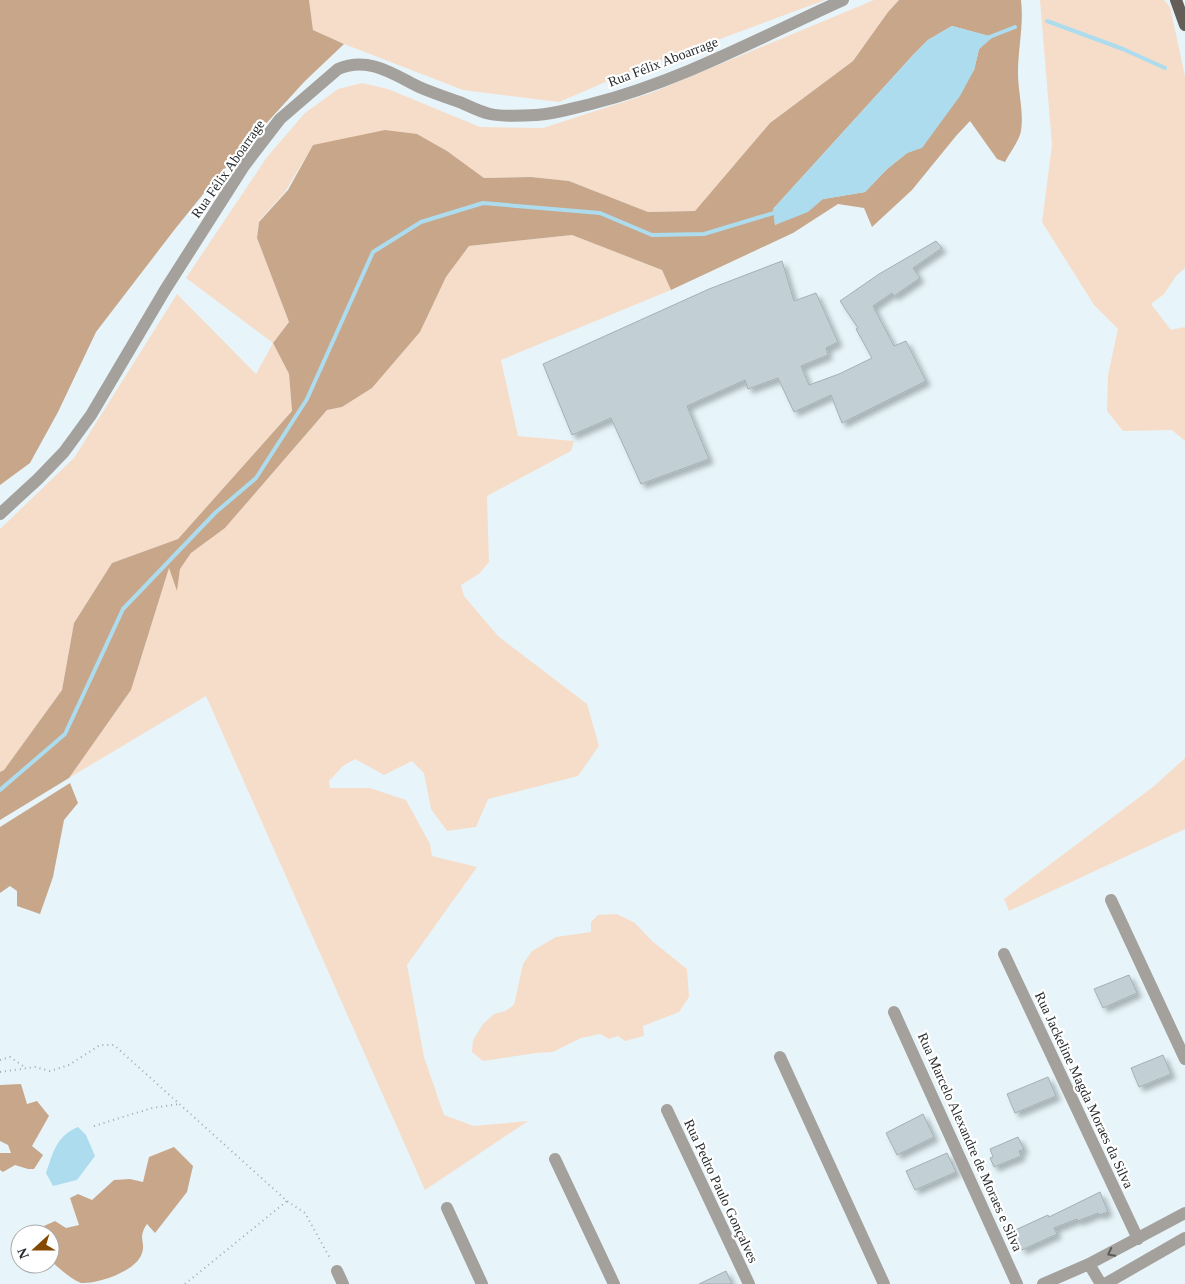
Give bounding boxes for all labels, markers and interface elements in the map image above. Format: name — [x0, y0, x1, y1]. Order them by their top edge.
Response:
street label: Rua Félix Aboarrage — [606, 34, 720, 90]
street label: Rua Félix Aboarrage — [188, 117, 268, 221]
street label: Rua Jackeline Magda Moraes da Silva — [1032, 989, 1137, 1191]
street label: Rua Marcelo Alexandre de Moraes e Silva — [915, 1030, 1026, 1254]
street label: Rua Pedro Paulo Gonçalves — [681, 1117, 761, 1265]
north arrow — [10, 1224, 60, 1274]
text: N — [15, 1246, 32, 1261]
one-way arrow — [1107, 1247, 1116, 1257]

